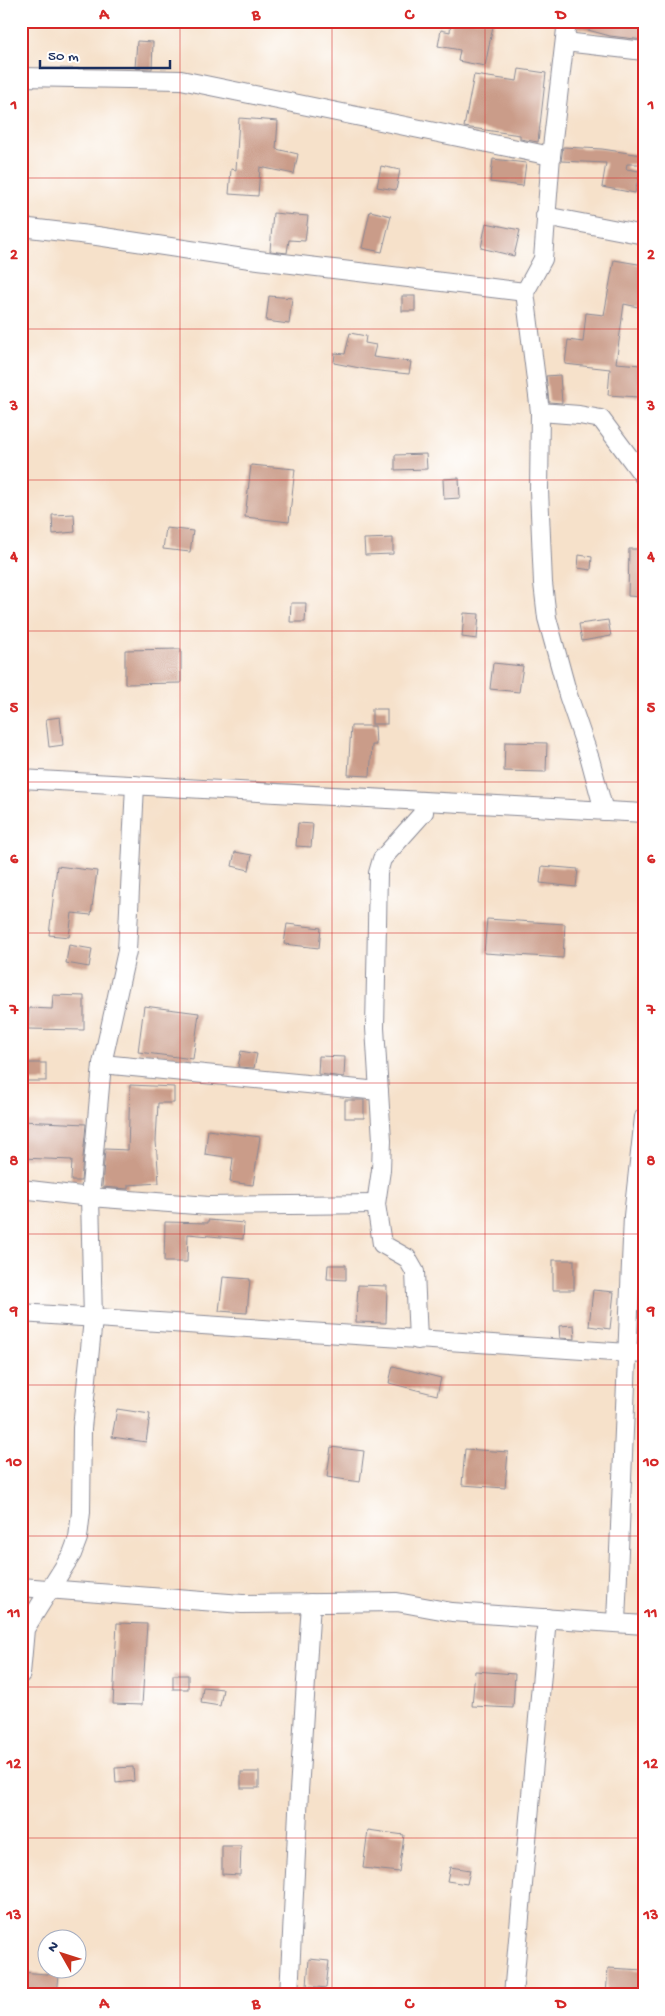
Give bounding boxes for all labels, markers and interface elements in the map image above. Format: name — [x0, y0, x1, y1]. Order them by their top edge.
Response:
text: A — [98, 7, 110, 26]
text: B — [251, 7, 261, 26]
text: C — [404, 7, 415, 26]
text: D — [554, 7, 567, 26]
scale bar — [40, 38, 170, 70]
text: 50 m — [48, 48, 79, 66]
text: 1 — [10, 97, 17, 116]
text: 1 — [647, 97, 654, 116]
text: 2 — [10, 247, 18, 266]
text: 2 — [647, 247, 655, 266]
text: 3 — [9, 398, 18, 417]
text: 3 — [646, 398, 655, 417]
text: 4 — [9, 549, 18, 568]
text: 4 — [646, 549, 655, 568]
text: 5 — [10, 700, 19, 719]
text: 5 — [647, 700, 656, 719]
text: 6 — [10, 851, 19, 870]
text: 6 — [647, 851, 656, 870]
text: 7 — [9, 1002, 19, 1021]
text: 7 — [646, 1002, 656, 1021]
text: 8 — [10, 1153, 19, 1172]
text: 8 — [647, 1153, 656, 1172]
text: 9 — [9, 1303, 18, 1322]
text: 9 — [646, 1303, 655, 1322]
text: 10 — [5, 1454, 22, 1473]
text: 10 — [642, 1454, 659, 1473]
text: 11 — [7, 1605, 20, 1624]
text: 11 — [644, 1605, 657, 1624]
text: 12 — [6, 1756, 21, 1775]
text: 12 — [643, 1756, 658, 1775]
text: 13 — [6, 1907, 21, 1926]
text: 13 — [643, 1907, 658, 1926]
north arrow — [38, 1928, 88, 1978]
text: N — [44, 1938, 63, 1956]
text: A — [98, 1996, 110, 2015]
text: B — [251, 1996, 261, 2015]
text: C — [404, 1996, 415, 2015]
text: D — [554, 1996, 567, 2015]

